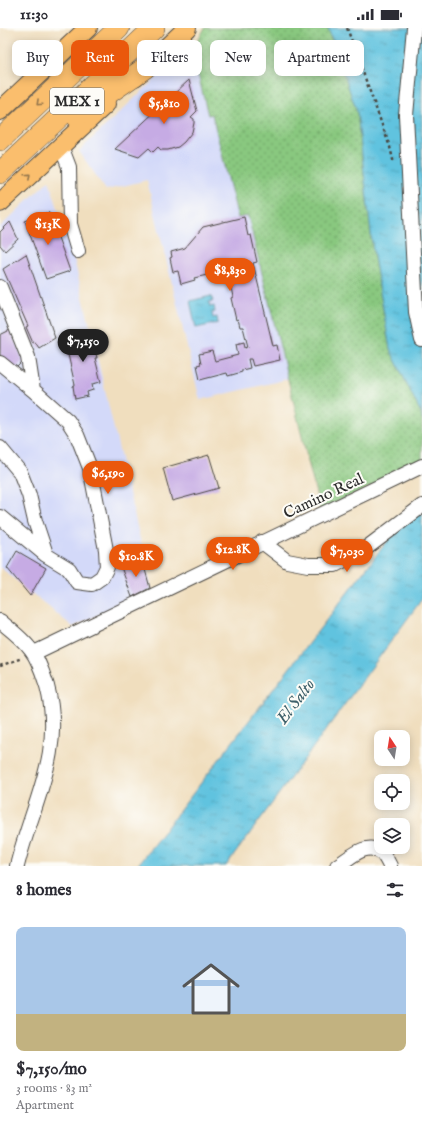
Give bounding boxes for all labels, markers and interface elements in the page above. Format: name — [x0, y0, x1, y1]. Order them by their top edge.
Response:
text: 11:30 — [20, 5, 48, 24]
chip: Buy — [12, 40, 63, 76]
chip: Rent — [71, 40, 129, 76]
chip: Filters — [137, 40, 202, 76]
chip: New — [210, 40, 266, 76]
chip: Apartment — [274, 40, 364, 76]
road number: MEX 1 — [50, 88, 104, 114]
pin: $5,810 — [131, 91, 197, 125]
text: $5,810 — [148, 95, 180, 112]
one-way arrow — [37, 98, 44, 105]
one-way arrow — [23, 173, 31, 181]
pin: $13K — [24, 212, 72, 246]
text: $13K — [35, 216, 61, 233]
pin: $8,830 — [197, 258, 263, 292]
text: $8,830 — [214, 262, 246, 279]
pin: $7,150 — [50, 329, 116, 363]
text: $7,150 — [67, 333, 99, 350]
pin: $6,190 — [75, 461, 141, 495]
text: $6,190 — [91, 465, 125, 482]
street label: Camino Real — [280, 469, 368, 524]
pin: $12.8K — [200, 537, 266, 571]
pin: $7,030 — [314, 539, 380, 573]
text: $12.8K — [215, 541, 251, 558]
text: $7,030 — [330, 543, 364, 560]
pin: $10.8K — [103, 544, 169, 578]
text: $10.8K — [118, 548, 154, 565]
water label: El Salto — [272, 675, 320, 729]
north arrow — [374, 730, 410, 766]
map controls — [374, 730, 410, 854]
button: locate — [374, 774, 410, 810]
button: layers — [374, 818, 410, 854]
icon: filters — [384, 879, 406, 901]
text: 8 homes — [16, 880, 71, 901]
icon: home — [175, 953, 247, 1025]
text: $7,150/mo — [16, 1059, 87, 1080]
text: 3 rooms · 83 m² — [16, 1080, 92, 1097]
text: Apartment — [16, 1097, 74, 1114]

